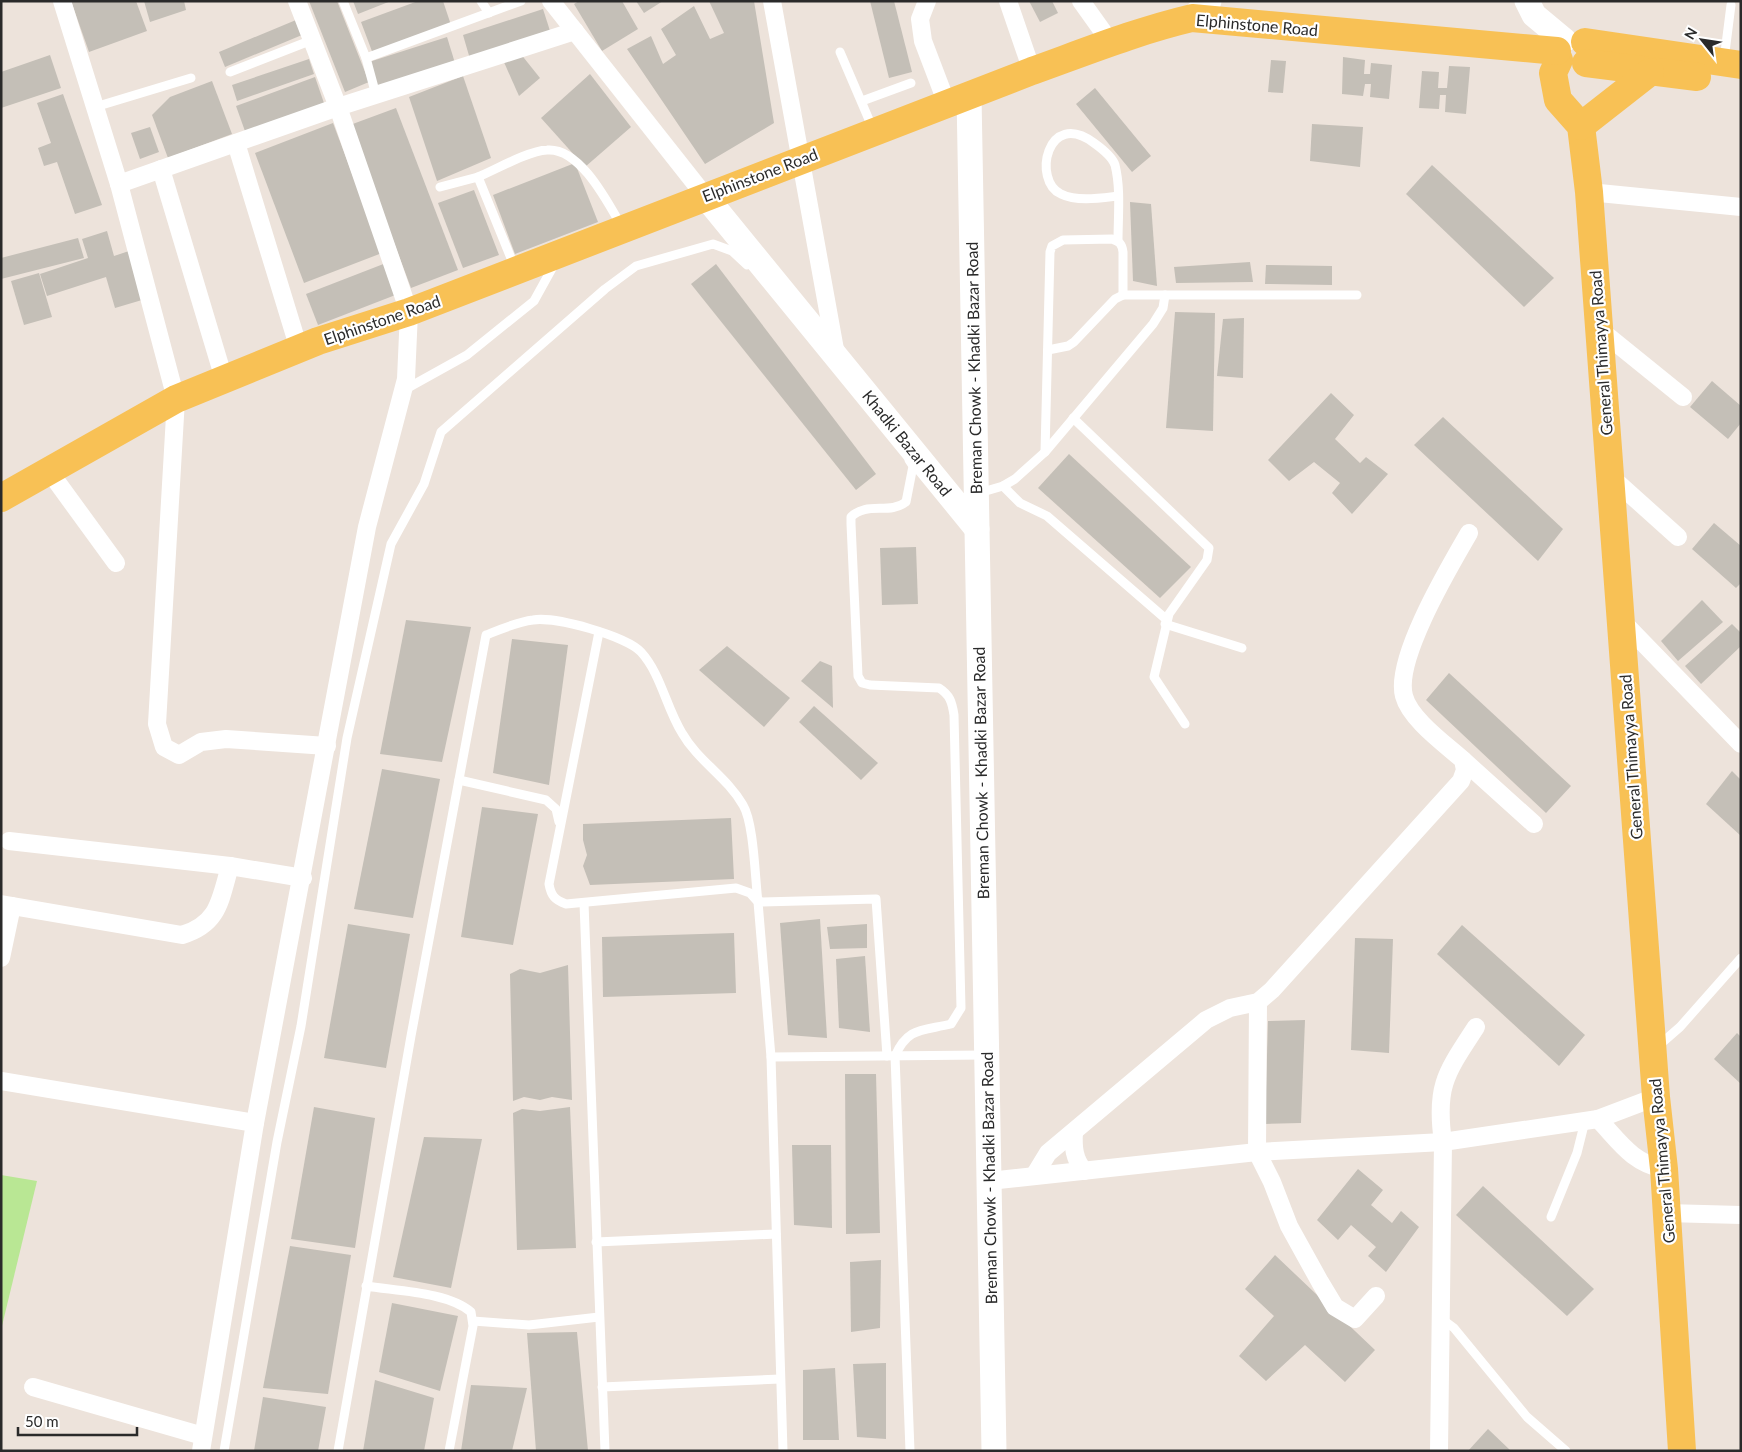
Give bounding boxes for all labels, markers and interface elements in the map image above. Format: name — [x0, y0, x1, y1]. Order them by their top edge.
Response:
street label: Elphinstone Road — [1195, 10, 1319, 39]
north arrow — [1677, 15, 1727, 65]
text: N — [1680, 24, 1700, 42]
street label: Elphinstone Road — [699, 144, 820, 205]
street label: Breman Chowk - Khadki Bazar Road — [962, 242, 985, 494]
street label: General Thimayya Road — [1585, 270, 1616, 436]
street label: Elphinstone Road — [321, 291, 443, 348]
street label: Khadki Bazar Road — [859, 386, 956, 500]
street label: Breman Chowk - Khadki Bazar Road — [969, 647, 992, 899]
street label: General Thimayya Road — [1615, 674, 1646, 840]
street label: Breman Chowk - Khadki Bazar Road — [977, 1052, 1000, 1304]
street label: General Thimayya Road — [1645, 1078, 1678, 1244]
scale bar — [18, 1404, 136, 1436]
text: 50 m — [25, 1412, 59, 1430]

